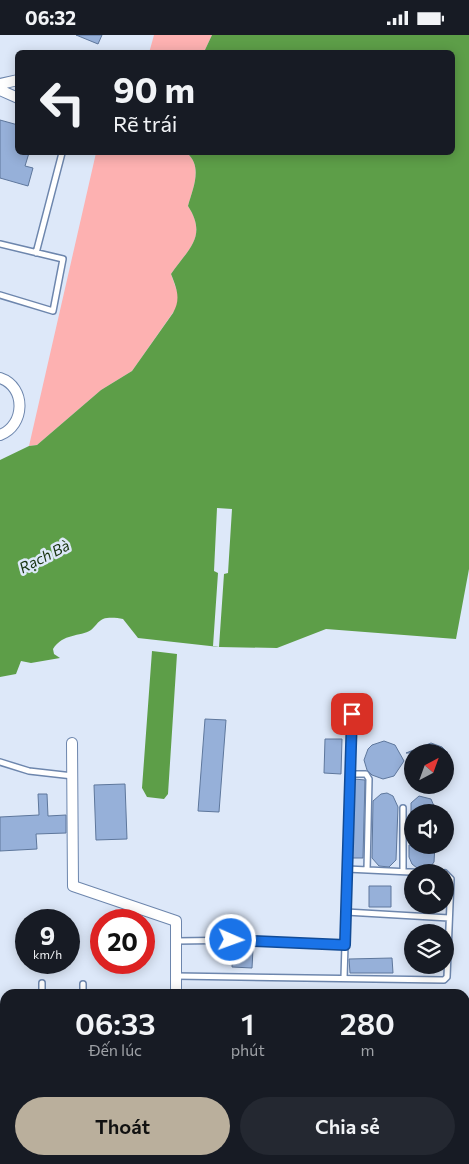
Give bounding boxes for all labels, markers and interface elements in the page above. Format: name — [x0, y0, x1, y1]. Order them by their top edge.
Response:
text: 06:32 — [25, 6, 76, 29]
text: 90 m — [113, 67, 195, 110]
icon: left — [30, 70, 95, 135]
text: Rẽ trái — [113, 110, 178, 137]
water label: Rạch Bà — [16, 536, 72, 576]
pin — [331, 693, 373, 735]
icon: arrive — [338, 700, 366, 728]
north arrow — [404, 744, 454, 794]
map controls — [404, 744, 454, 974]
button: sound — [404, 804, 454, 854]
button: search — [404, 864, 454, 914]
speed limit sign: 20 — [90, 909, 155, 974]
position arrow — [204, 913, 256, 965]
text: 9 — [40, 920, 55, 950]
button: layers — [404, 924, 454, 974]
text: km/h — [33, 947, 62, 961]
text: 06:33 — [75, 1004, 156, 1041]
text: 1 — [241, 1004, 254, 1041]
text: 280 — [340, 1004, 395, 1041]
text: Đến lúc — [89, 1040, 142, 1059]
text: phút — [231, 1040, 265, 1059]
text: m — [360, 1040, 374, 1059]
button: Thoát — [15, 1097, 230, 1155]
button: Chia sẻ — [240, 1097, 455, 1155]

